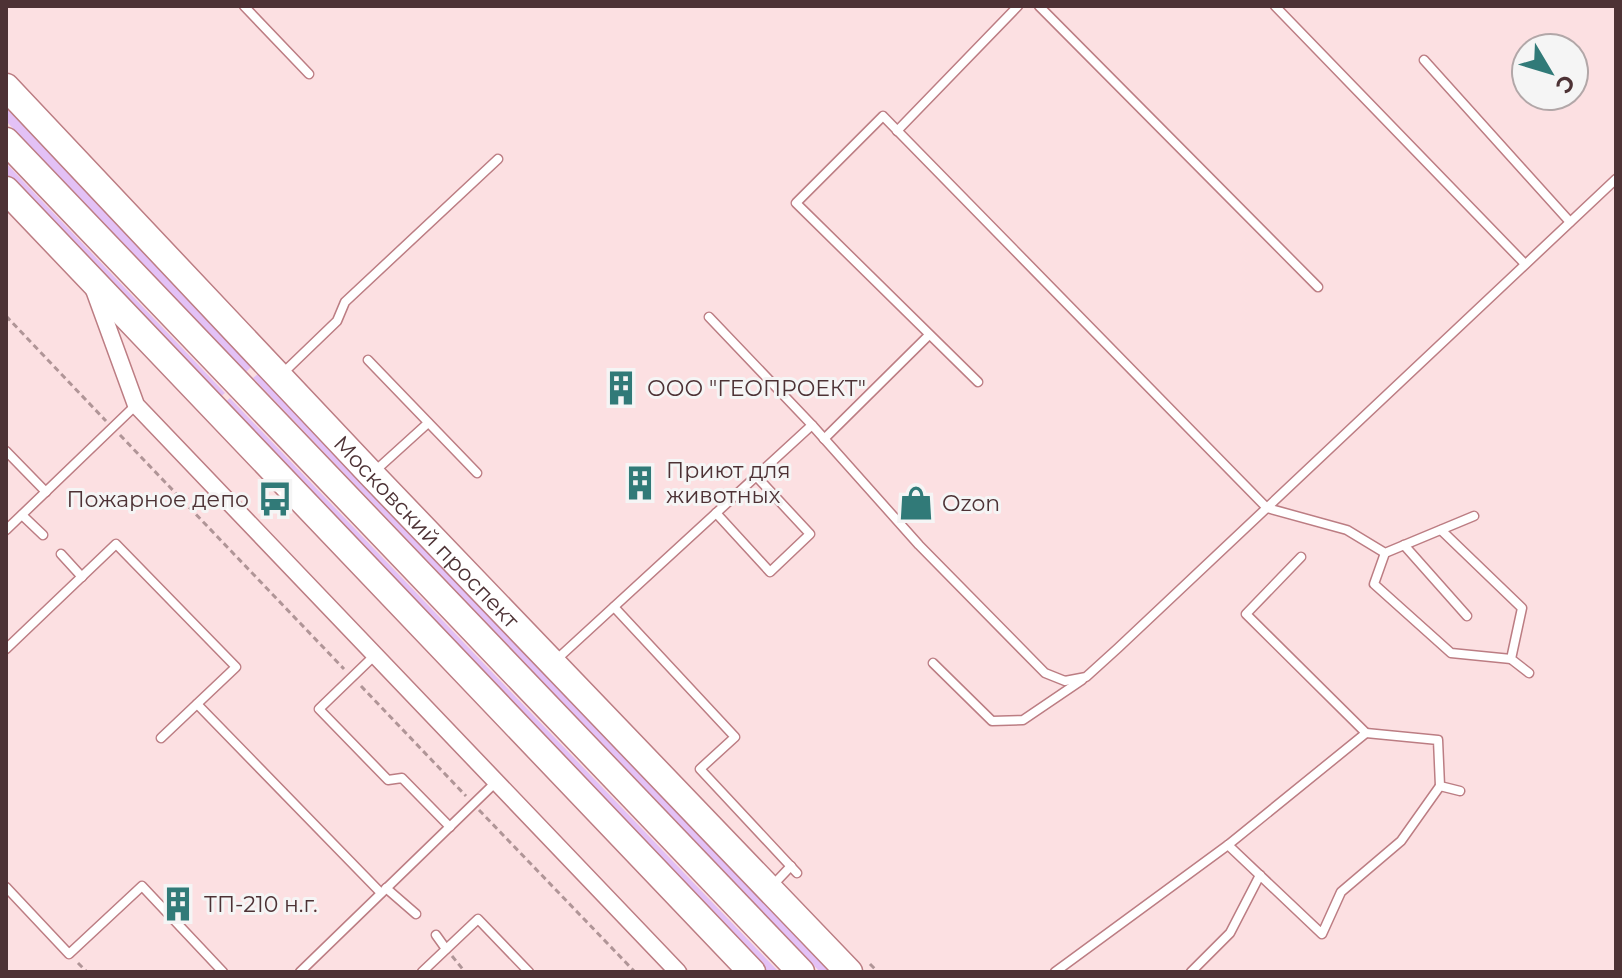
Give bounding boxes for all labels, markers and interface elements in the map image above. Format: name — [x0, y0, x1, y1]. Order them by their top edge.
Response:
north arrow — [1510, 32, 1590, 112]
text: С — [1550, 69, 1581, 99]
building icon: ООО "ГЕОПРОЕКТ" — [602, 369, 640, 407]
place label: ООО "ГЕОПРОЕКТ" — [647, 375, 866, 402]
street label: Московский проспект — [328, 430, 525, 634]
place label: Приют для животных — [666, 457, 791, 509]
building icon: Приют для животных — [621, 464, 659, 502]
bus stop icon: Пожарное депо — [256, 480, 294, 518]
shop icon: Ozon — [897, 484, 935, 522]
place label: Пожарное депо — [66, 486, 249, 513]
place label: Ozon — [942, 490, 1000, 517]
building icon: ТП-210 н.г. — [159, 885, 197, 923]
place label: ТП-210 н.г. — [204, 891, 318, 918]

